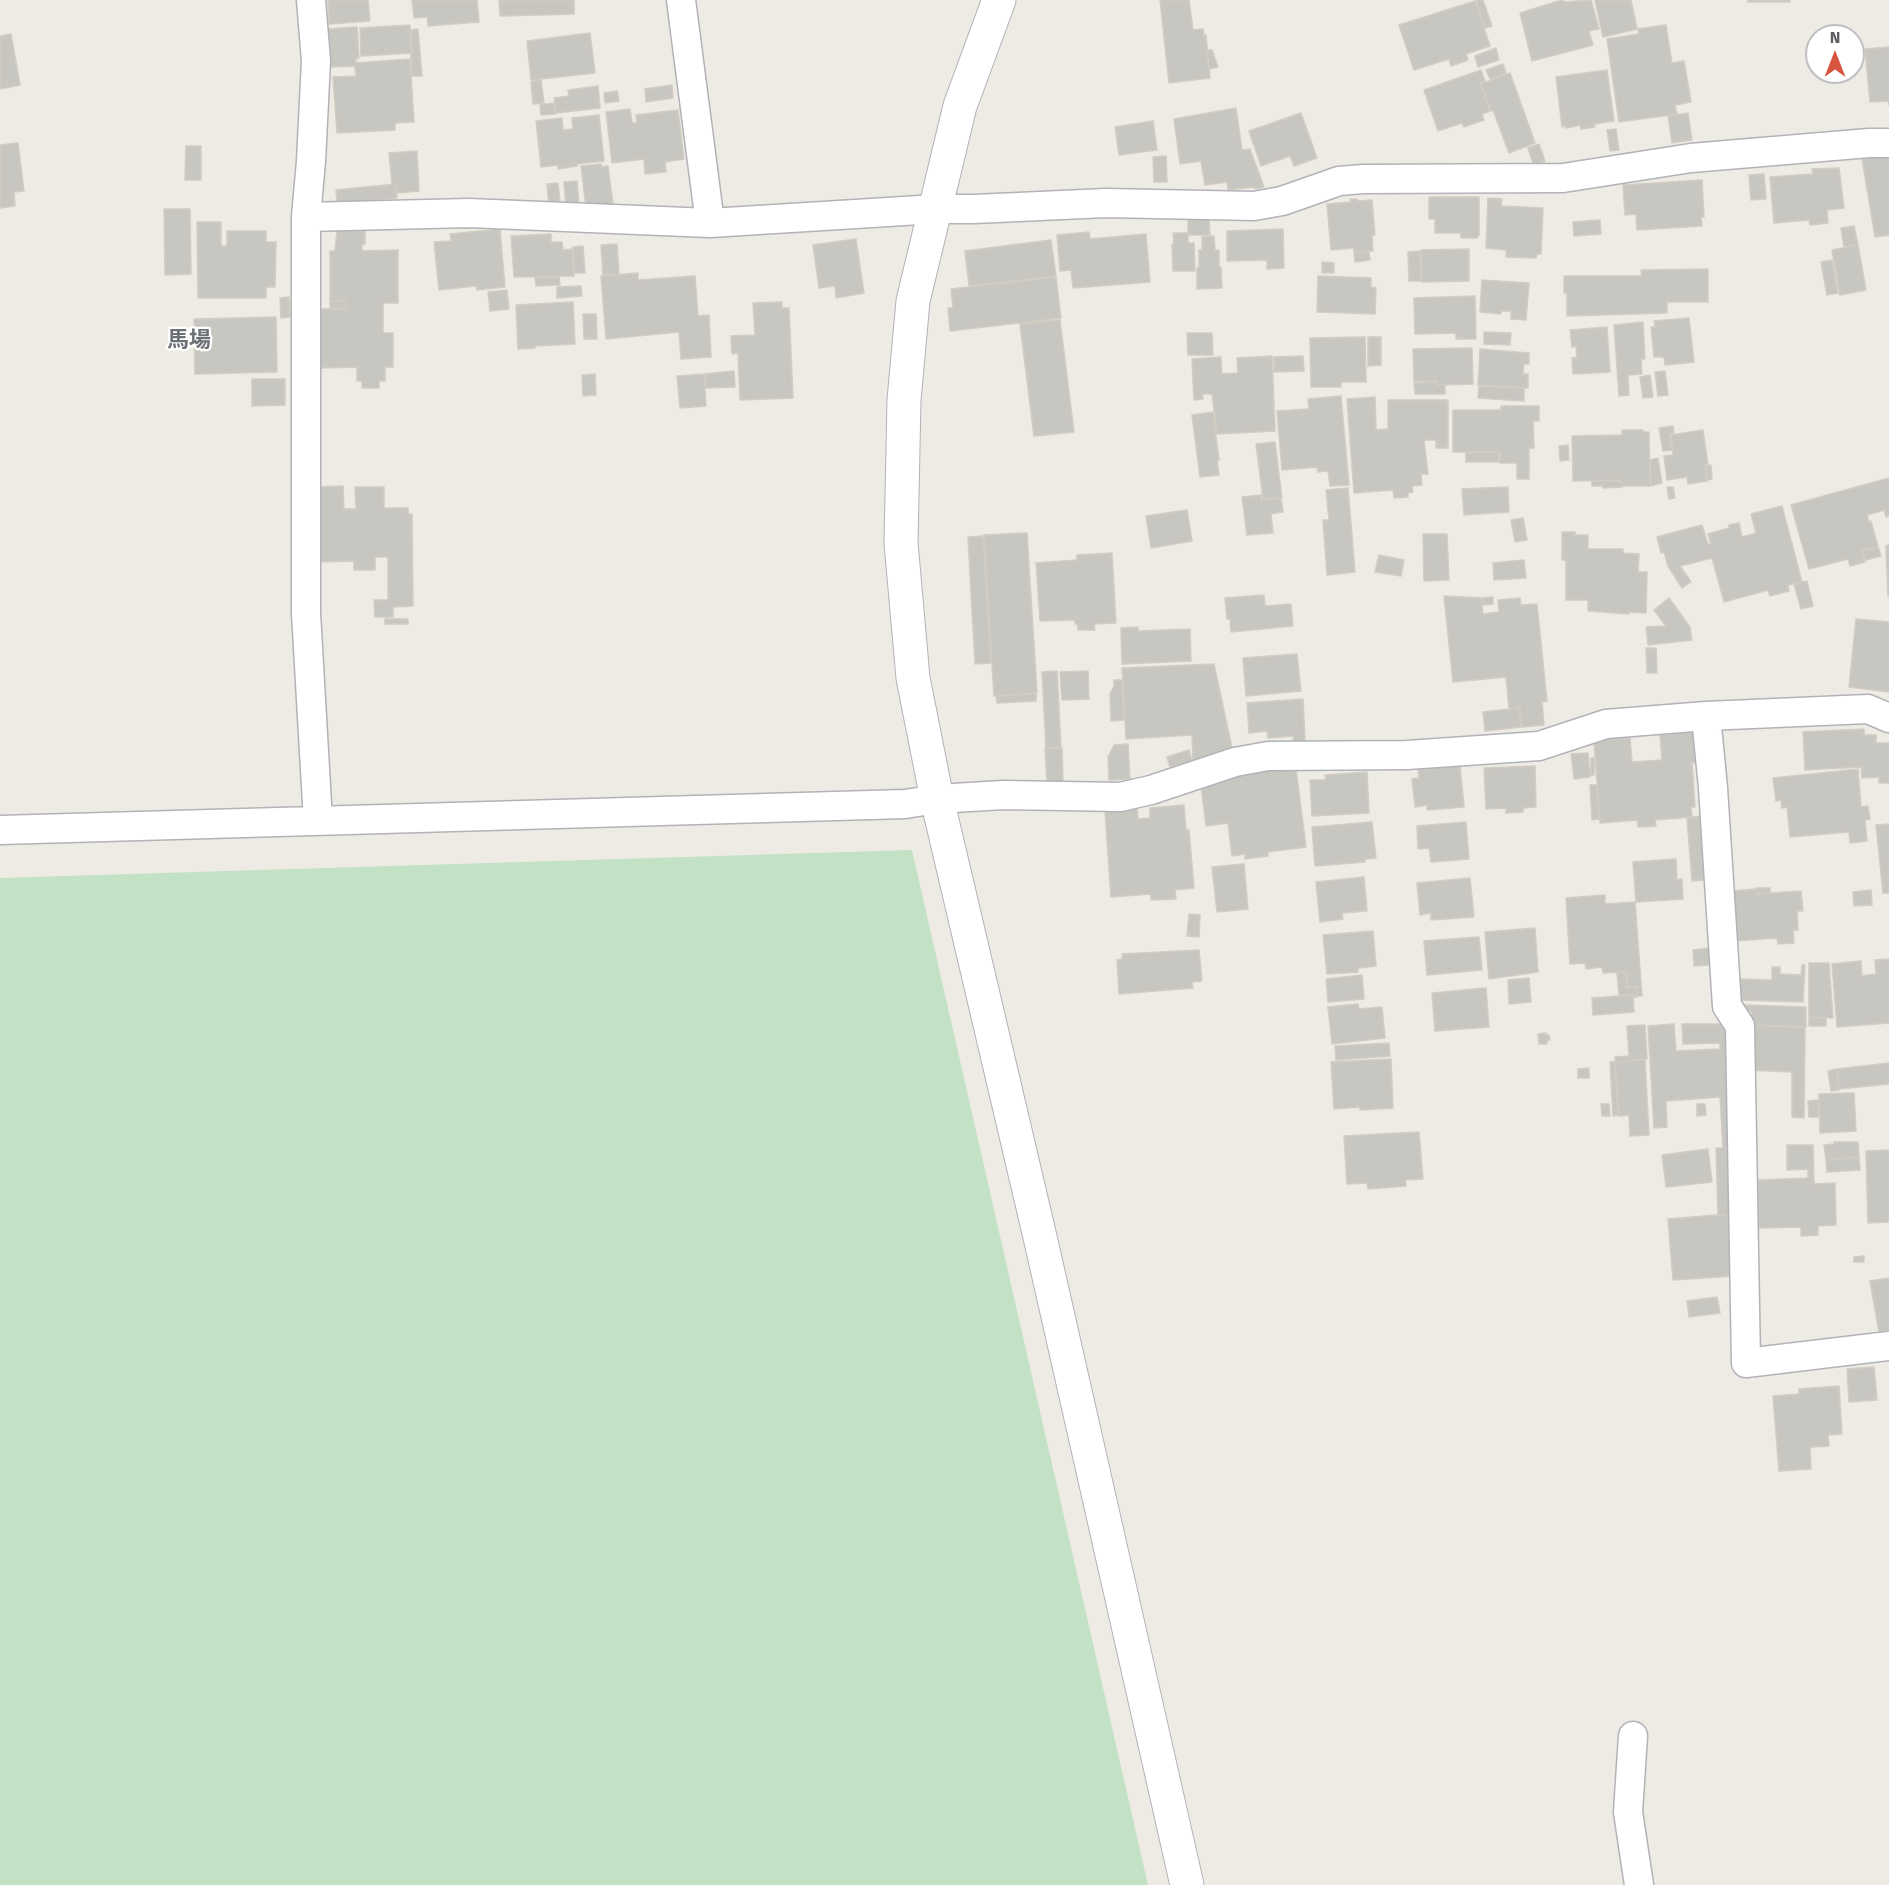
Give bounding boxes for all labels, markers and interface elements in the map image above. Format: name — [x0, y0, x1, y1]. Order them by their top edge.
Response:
north arrow — [1805, 24, 1865, 84]
text: N — [1830, 28, 1840, 47]
district label: 馬場 — [167, 328, 211, 354]

